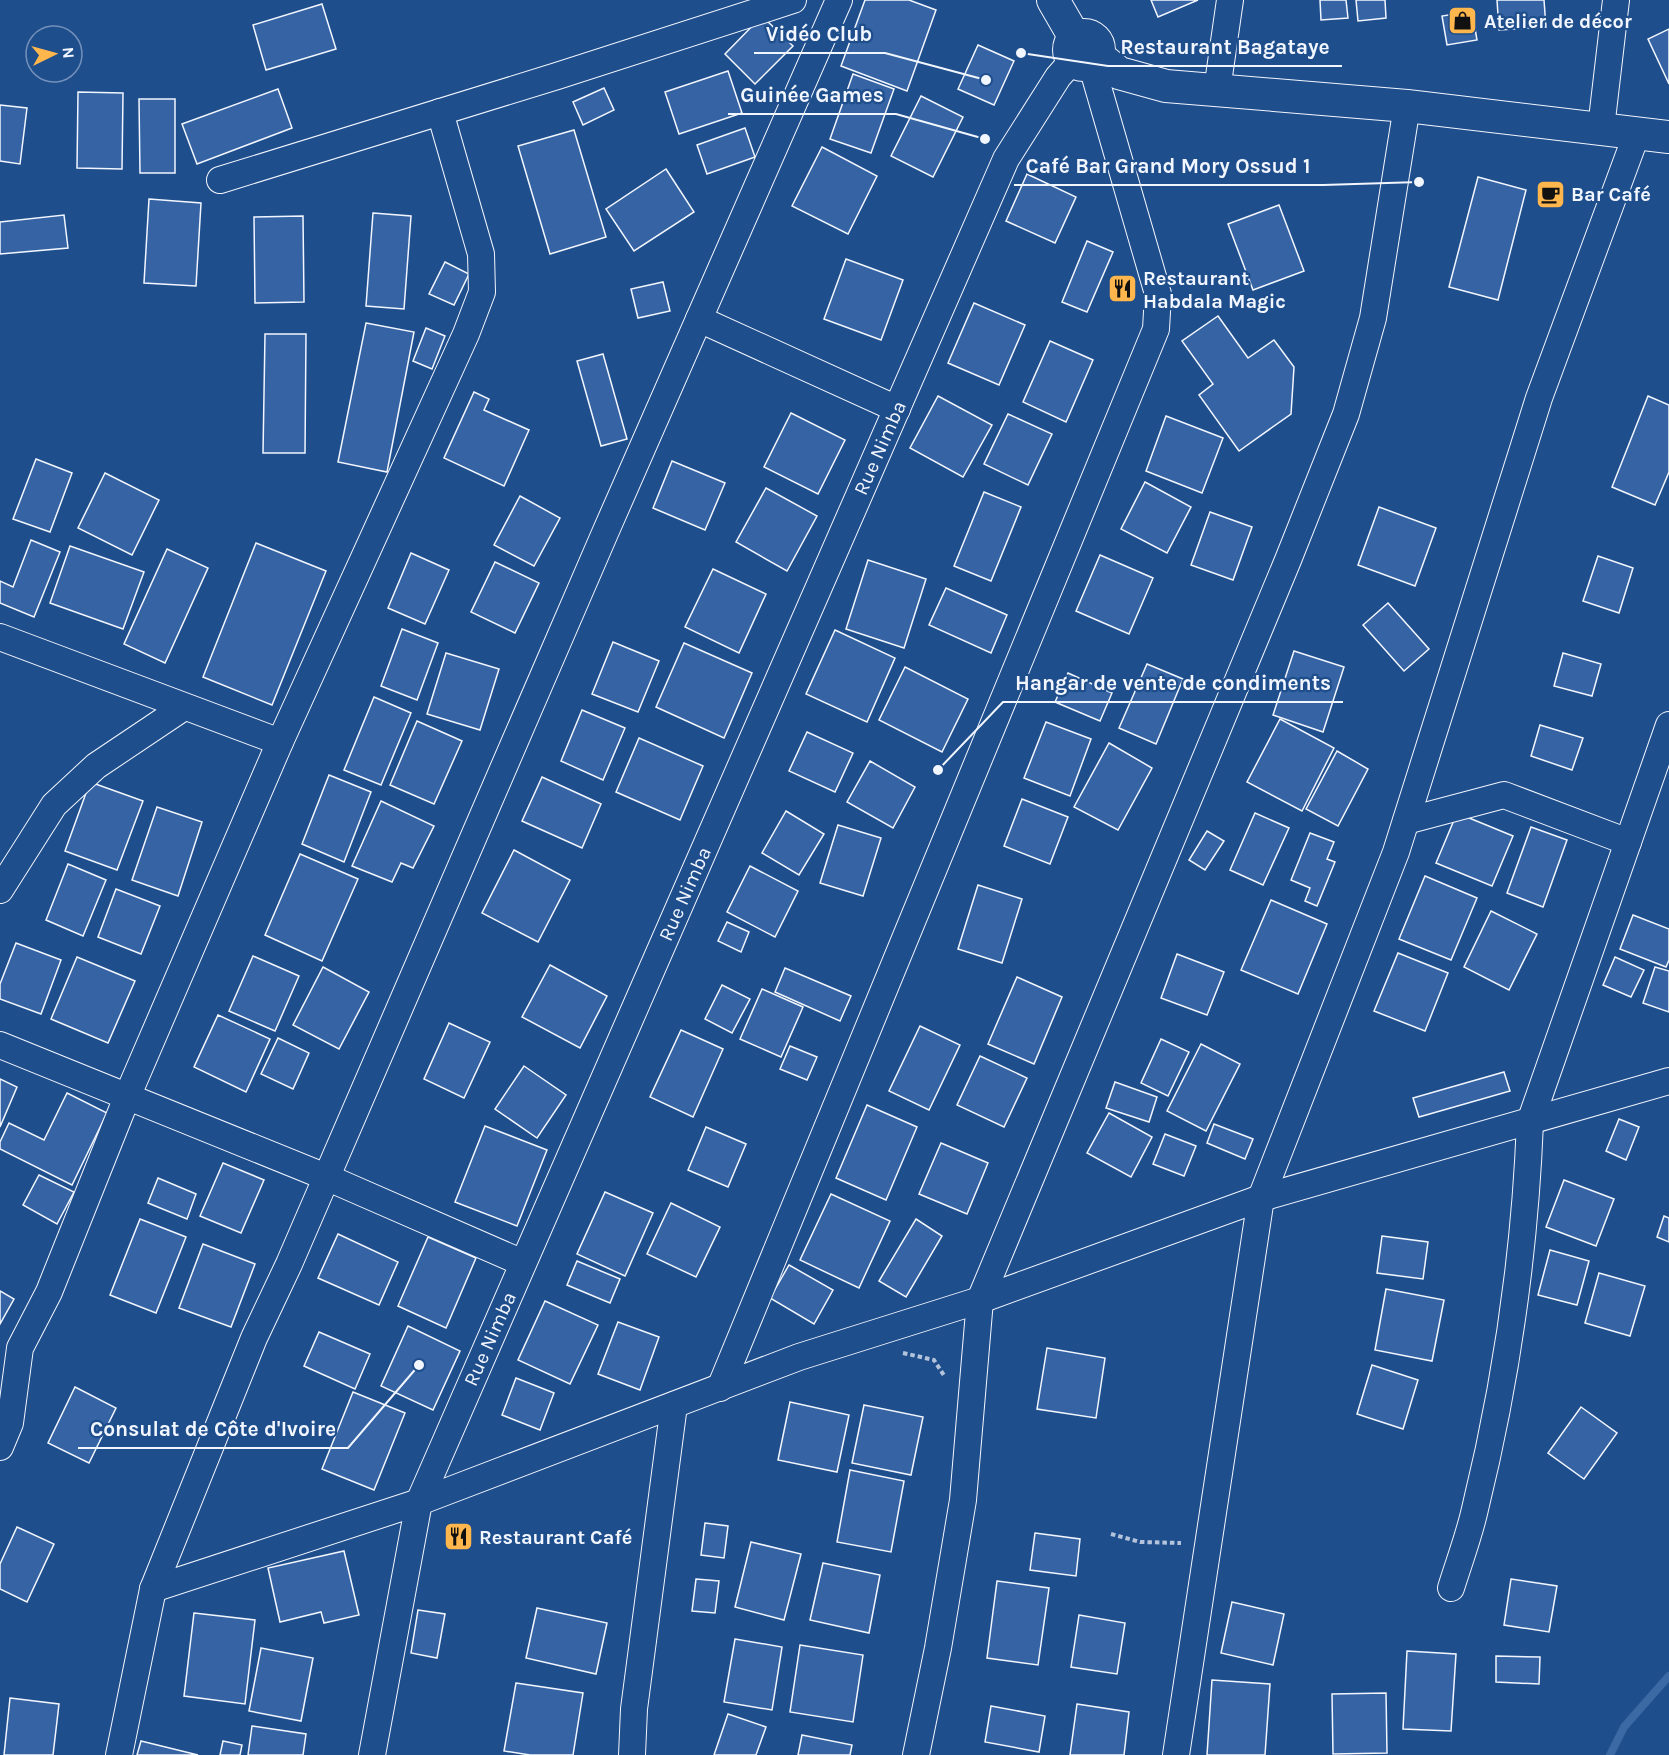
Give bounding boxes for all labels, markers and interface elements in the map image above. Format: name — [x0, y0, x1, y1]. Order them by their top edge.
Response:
shop icon: Atelier de décor — [1447, 5, 1479, 37]
place label: Atelier de décor — [1484, 10, 1632, 33]
callout: Vidéo Club — [754, 14, 885, 53]
text: Vidéo Club — [766, 22, 872, 46]
north arrow — [24, 24, 84, 84]
callout: Restaurant Bagataye — [1108, 27, 1342, 66]
text: Restaurant Bagataye — [1120, 35, 1330, 59]
text: N — [58, 46, 78, 59]
callout: Guinée Games — [728, 75, 896, 114]
text: Guinée Games — [740, 83, 884, 107]
callout: Café Bar Grand Mory Ossud 1 — [1014, 146, 1323, 185]
text: Café Bar Grand Mory Ossud 1 — [1026, 154, 1310, 178]
cafe icon: Bar Café — [1534, 178, 1566, 210]
place label: Bar Café — [1571, 183, 1651, 206]
place label: Restaurant Habdala Magic — [1143, 267, 1286, 313]
restaurant icon: Restaurant Habdala Magic — [1106, 273, 1138, 305]
street label: Rue Nimba — [849, 397, 911, 499]
callout: Hangar de vente de condiments — [1003, 663, 1343, 702]
text: Hangar de vente de condiments — [1015, 671, 1331, 695]
street label: Rue Nimba — [654, 843, 716, 945]
street label: Rue Nimba — [459, 1288, 521, 1390]
callout: Consulat de Côte d'Ivoire — [78, 1409, 348, 1448]
text: Consulat de Côte d'Ivoire — [90, 1417, 336, 1441]
restaurant icon: Restaurant Café — [442, 1521, 474, 1553]
place label: Restaurant Café — [479, 1526, 632, 1549]

